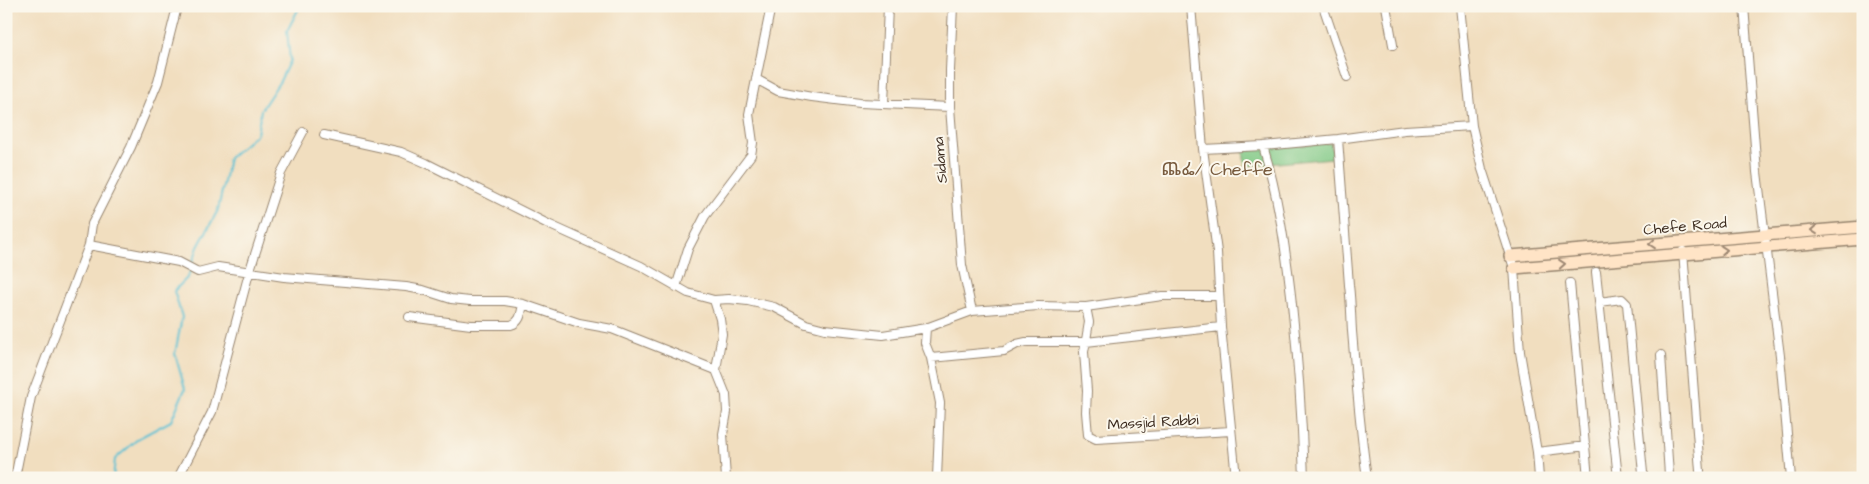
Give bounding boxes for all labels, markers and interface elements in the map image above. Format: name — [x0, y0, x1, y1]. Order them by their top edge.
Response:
street label: Sidama — [928, 135, 953, 184]
district label: ጨፌ/ Cheffe — [1161, 157, 1273, 182]
street label: Chefe Road — [1642, 212, 1728, 241]
one-way arrow — [1810, 225, 1818, 236]
one-way arrow — [1648, 238, 1656, 249]
one-way arrow — [1721, 245, 1729, 256]
one-way arrow — [1559, 258, 1567, 269]
street label: Massjid Rabbi — [1107, 410, 1200, 435]

